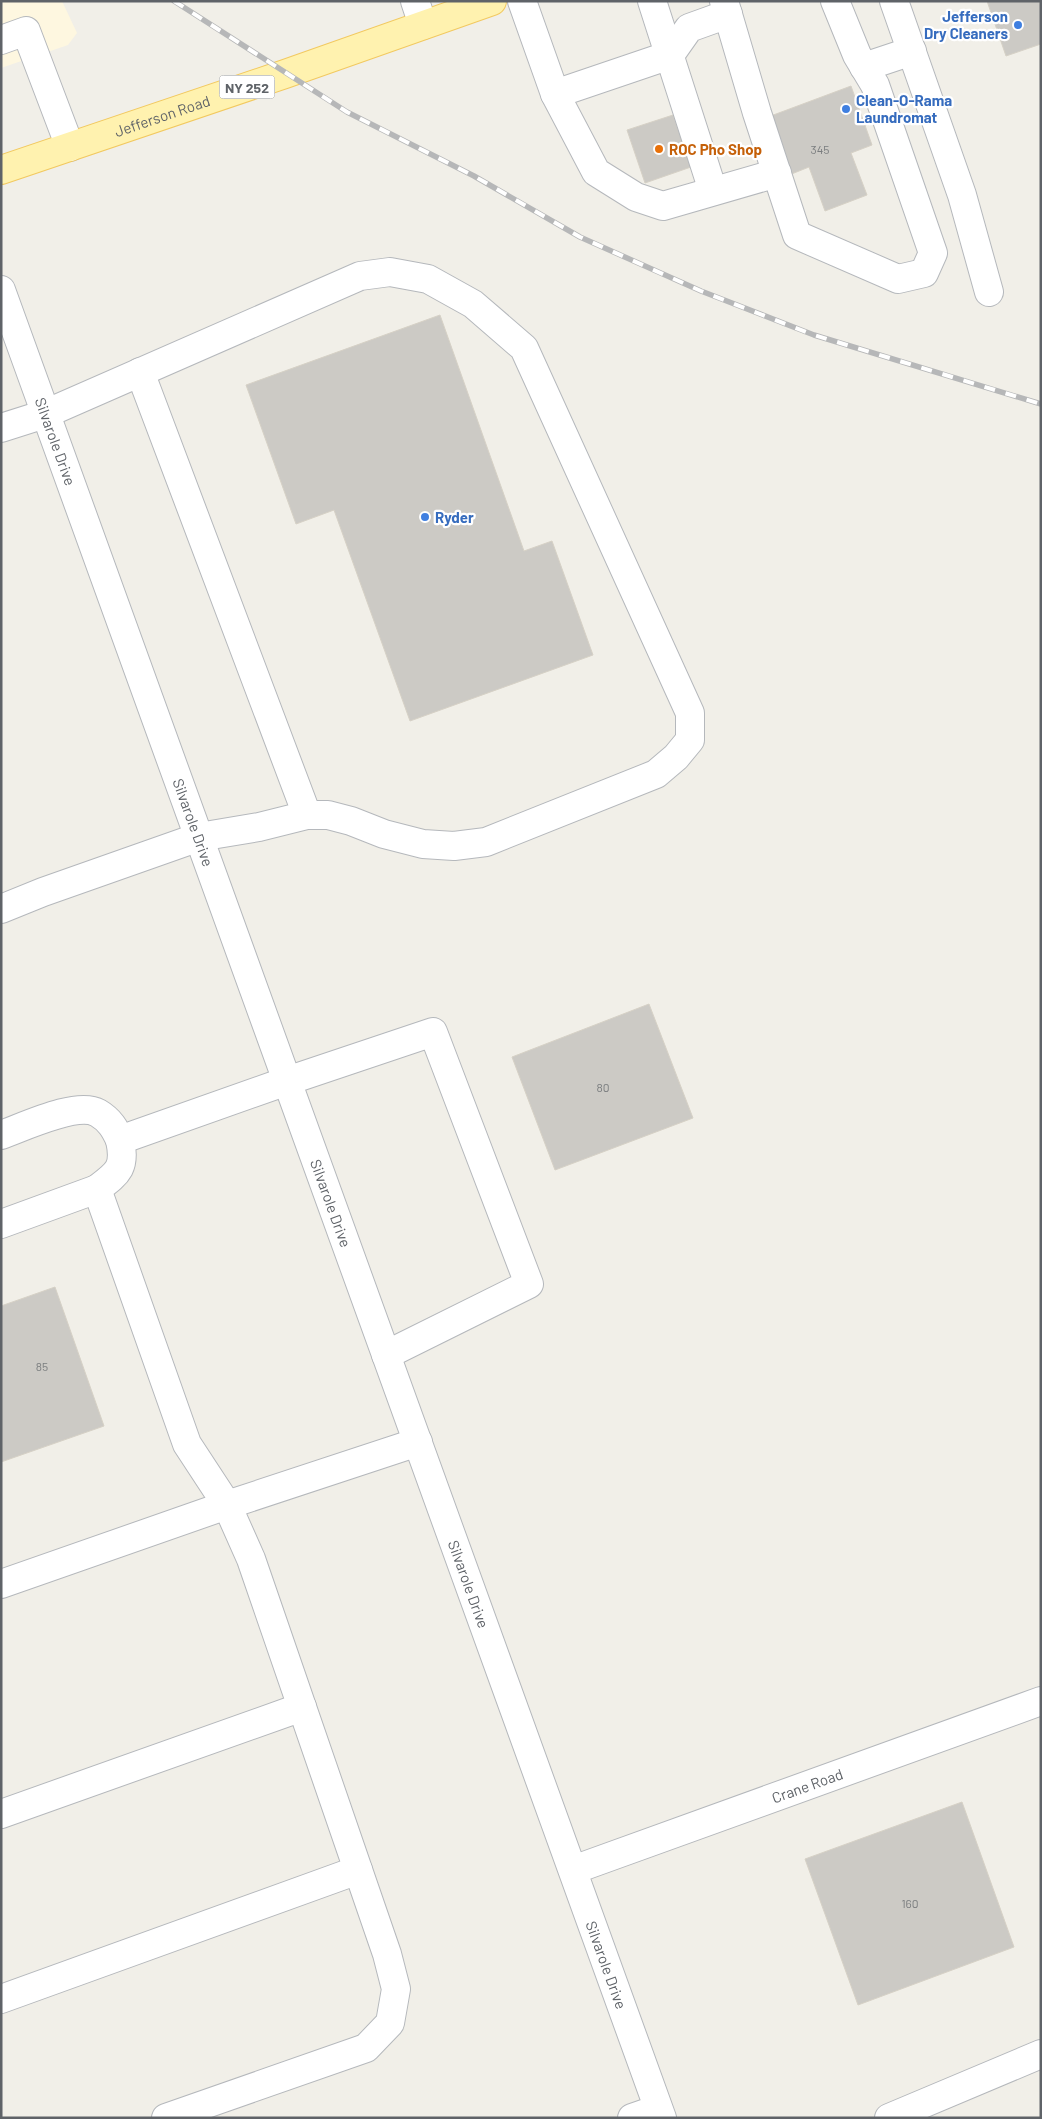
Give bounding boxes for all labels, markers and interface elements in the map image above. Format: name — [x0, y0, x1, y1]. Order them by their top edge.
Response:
place label: Jefferson Dry Cleaners — [924, 7, 1008, 42]
marker: Jefferson Dry Cleaners — [1012, 19, 1024, 31]
road number: NY 252 — [220, 75, 274, 98]
street label: Jefferson Road — [112, 91, 212, 140]
place label: Clean-O-Rama Laundromat — [856, 91, 952, 126]
marker: Clean-O-Rama Laundromat — [840, 103, 852, 115]
place label: ROC Pho Shop — [669, 140, 762, 158]
house number: 345 — [811, 142, 829, 156]
marker: ROC Pho Shop — [653, 143, 665, 155]
street label: Silvarole Drive — [32, 395, 80, 488]
place label: Ryder — [435, 508, 474, 526]
marker: Ryder — [419, 511, 431, 523]
street label: Silvarole Drive — [169, 776, 218, 869]
house number: 80 — [596, 1080, 610, 1094]
street label: Silvarole Drive — [307, 1157, 355, 1250]
house number: 85 — [36, 1359, 48, 1373]
street label: Silvarole Drive — [445, 1538, 493, 1630]
street label: Crane Road — [769, 1764, 845, 1807]
house number: 160 — [901, 1896, 919, 1910]
street label: Silvarole Drive — [582, 1918, 631, 2011]

